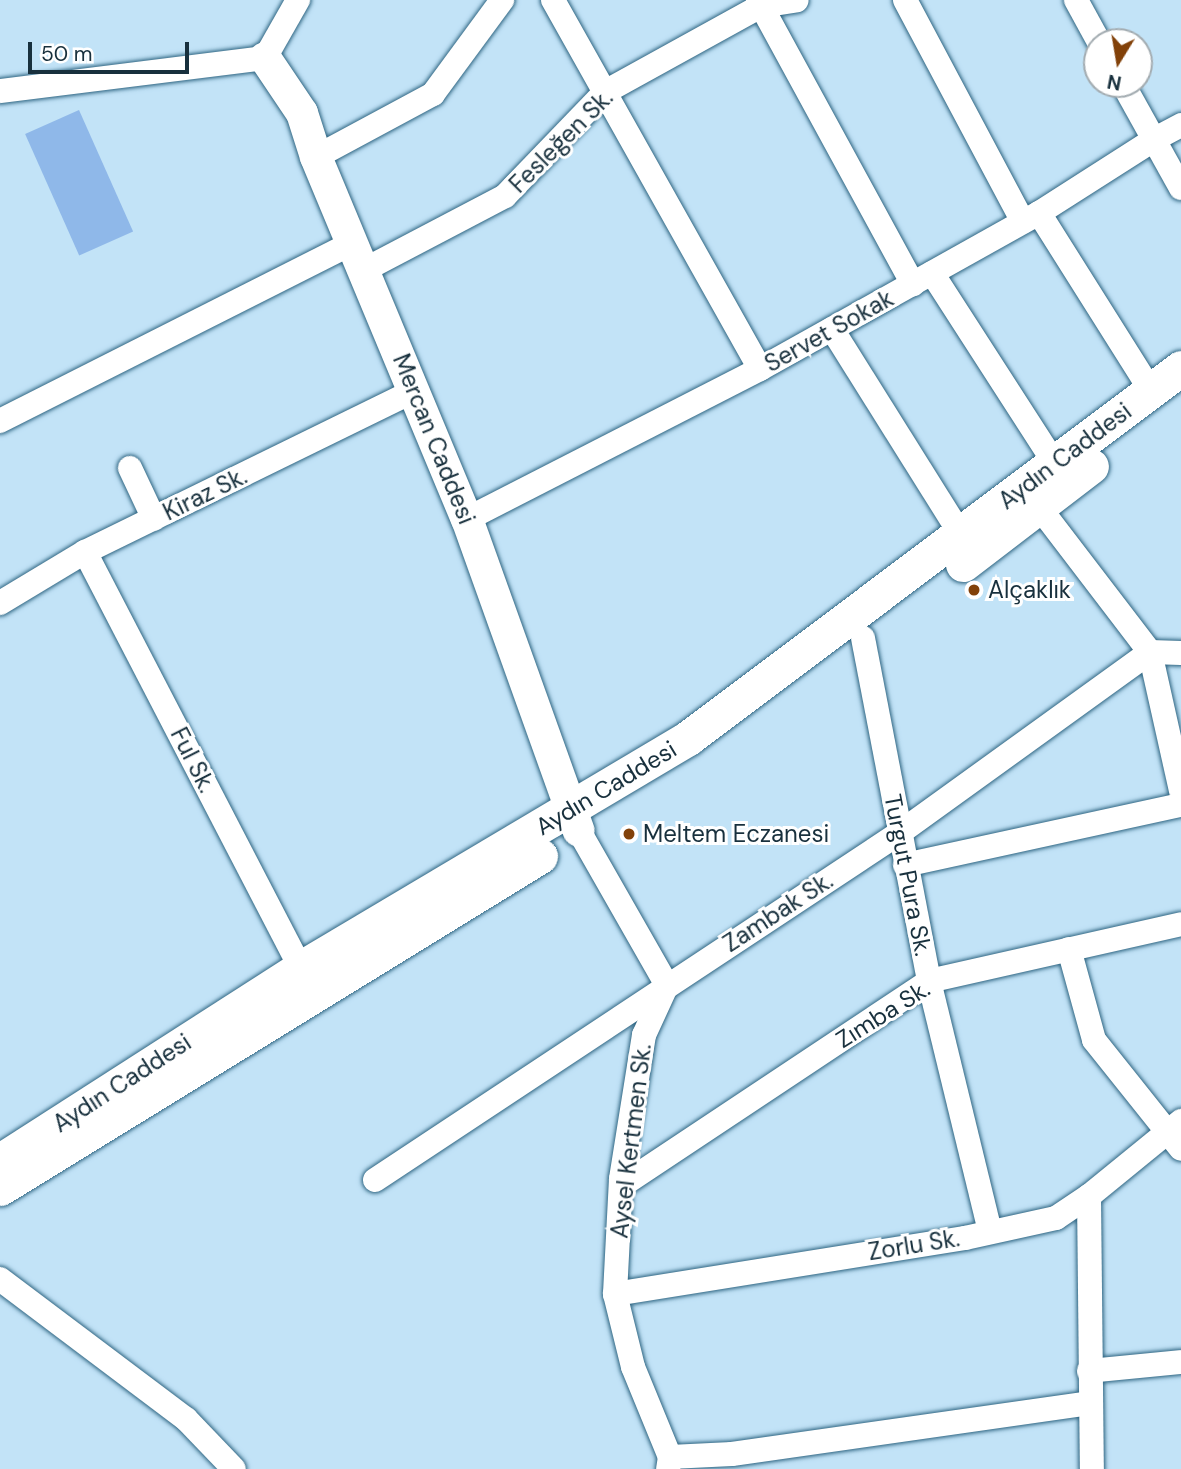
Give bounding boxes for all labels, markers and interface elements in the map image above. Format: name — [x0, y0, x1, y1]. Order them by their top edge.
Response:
scale bar — [32, 28, 192, 72]
north arrow — [1083, 28, 1153, 98]
text: 50 m — [41, 40, 92, 68]
text: N — [1105, 69, 1123, 96]
street label: Fesleğen Sk. — [503, 83, 619, 199]
street label: Servet Sokak — [760, 284, 898, 378]
street label: Mercan Caddesi — [387, 350, 481, 528]
street label: Aydın Caddesi — [993, 397, 1137, 515]
street label: Kiraz Sk. — [158, 461, 252, 527]
place label: Alçaklık — [988, 576, 1071, 604]
marker: Alçaklık — [966, 582, 982, 598]
street label: Ful Sk. — [164, 723, 222, 797]
street label: Aydın Caddesi — [530, 735, 682, 841]
street label: Turgut Pura Sk. — [878, 792, 938, 958]
place label: Meltem Eczanesi — [643, 820, 829, 848]
marker: Meltem Eczanesi — [621, 826, 637, 842]
street label: Zambak Sk. — [718, 866, 838, 958]
street label: Zımba Sk. — [831, 974, 935, 1054]
street label: Aydın Caddesi — [47, 1028, 197, 1138]
street label: Aysel Kertmen Sk. — [605, 1042, 657, 1240]
street label: Zorlu Sk. — [866, 1224, 962, 1266]

